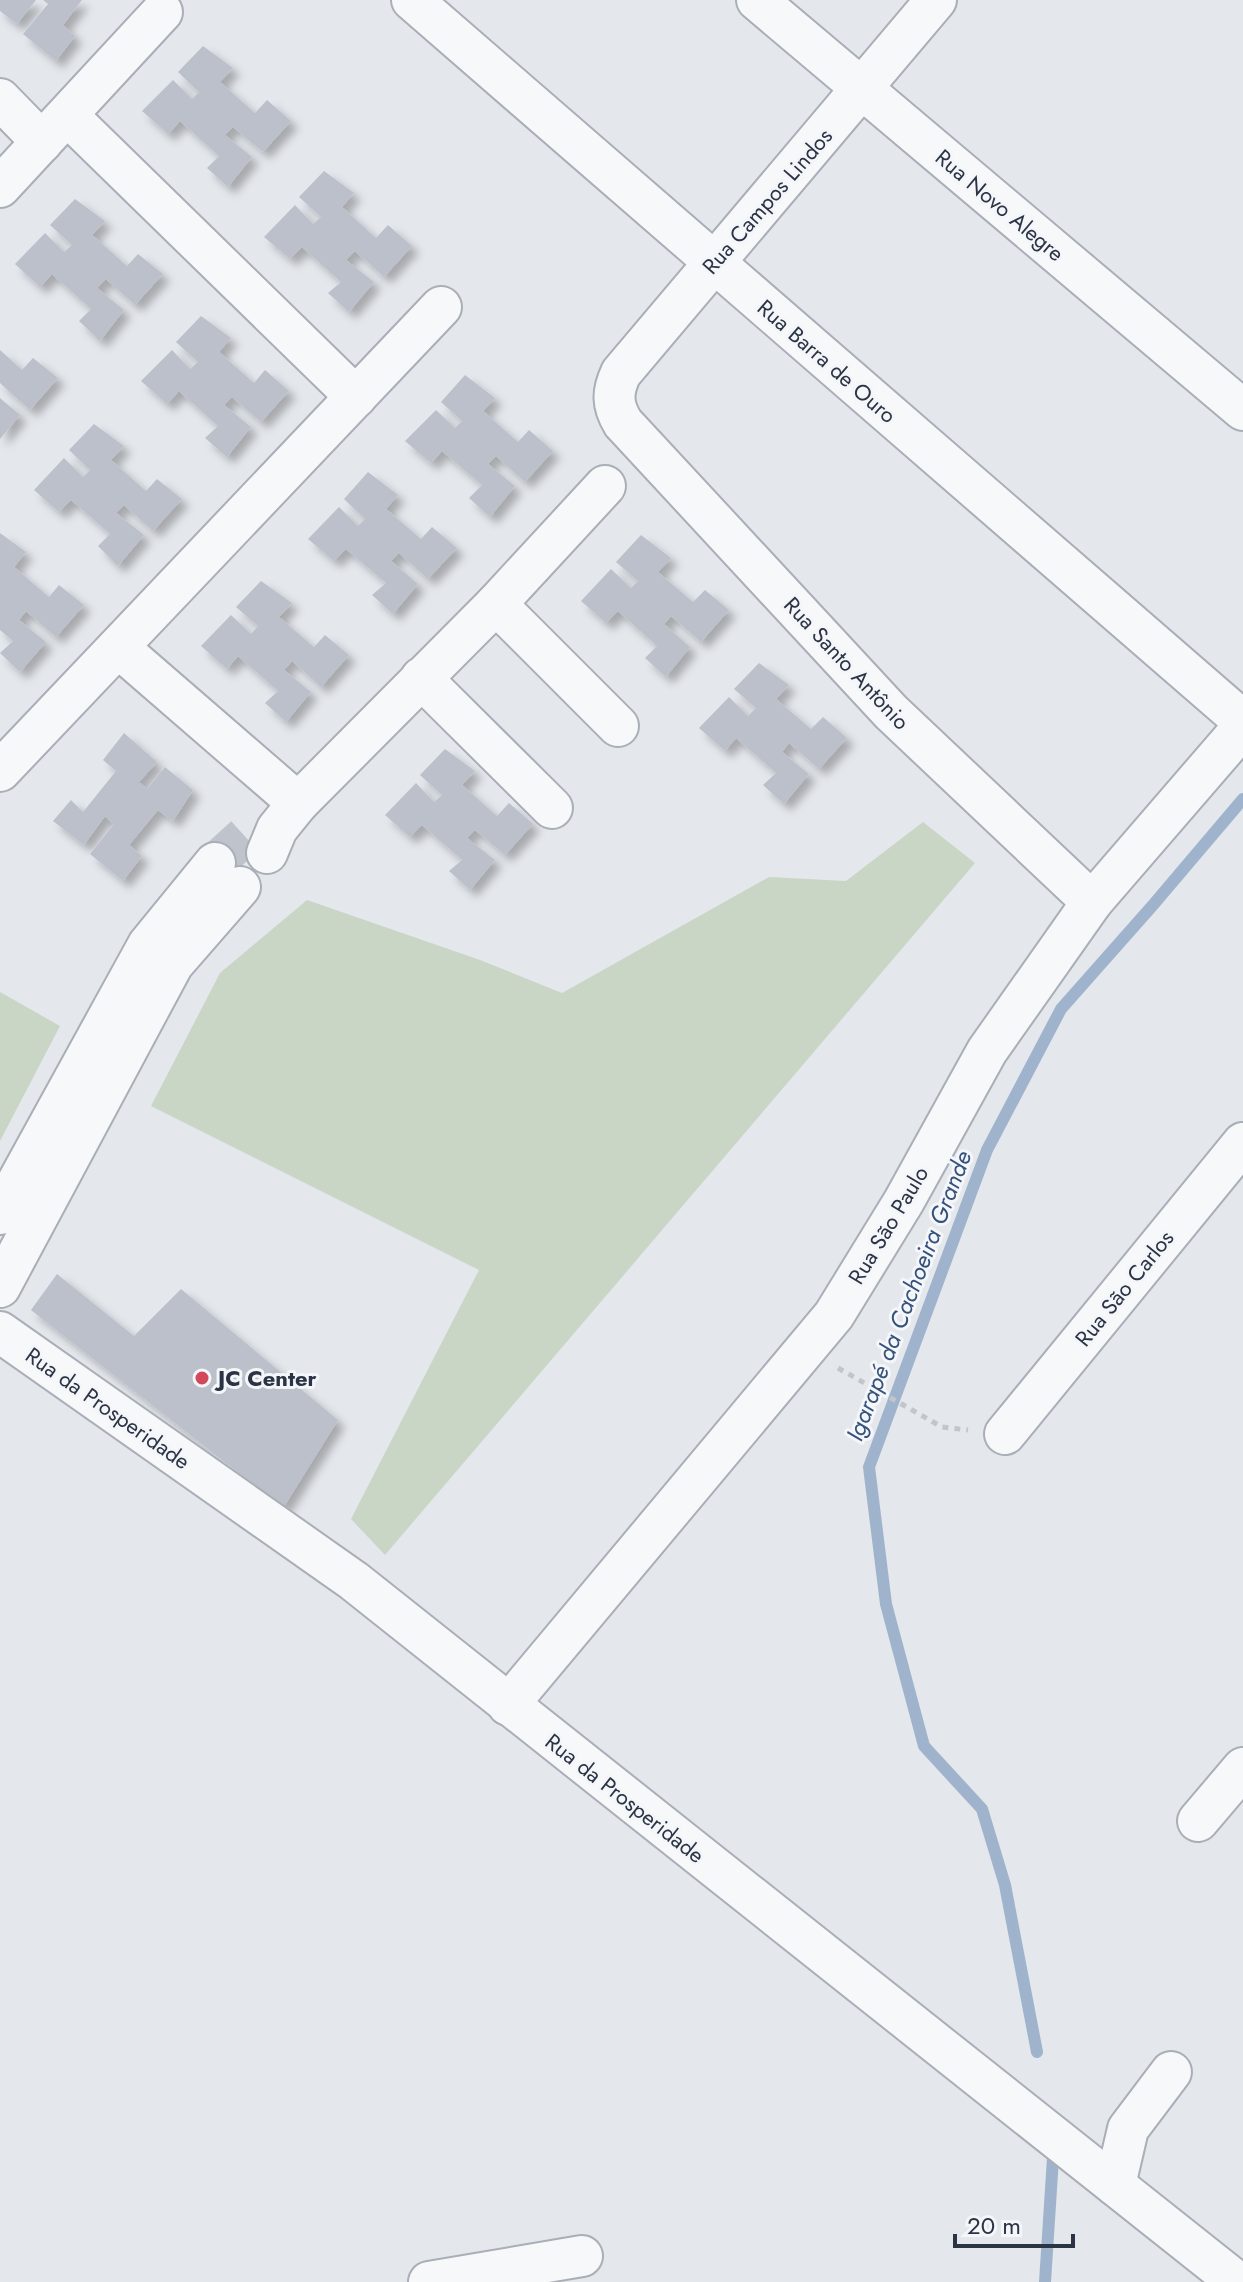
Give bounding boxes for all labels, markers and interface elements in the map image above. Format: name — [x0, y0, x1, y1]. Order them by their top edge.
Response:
street label: Rua Campos Lindos — [694, 121, 840, 281]
street label: Rua Novo Alegre — [929, 141, 1071, 269]
street label: Rua Barra de Ouro — [751, 292, 903, 430]
street label: Rua Santo Antônio — [777, 589, 917, 737]
water label: Igarapé da Cachoeira Grande — [837, 1146, 980, 1446]
street label: Rua São Paulo — [840, 1160, 936, 1290]
street label: Rua São Carlos — [1067, 1223, 1181, 1353]
street label: Rua da Prosperidade — [19, 1339, 197, 1477]
place label: JC Center — [214, 1362, 317, 1394]
marker: JC Center — [193, 1369, 211, 1387]
street label: Rua da Prosperidade — [538, 1725, 712, 1871]
scale bar — [955, 2198, 1073, 2248]
text: 20 m — [967, 2208, 1021, 2243]

